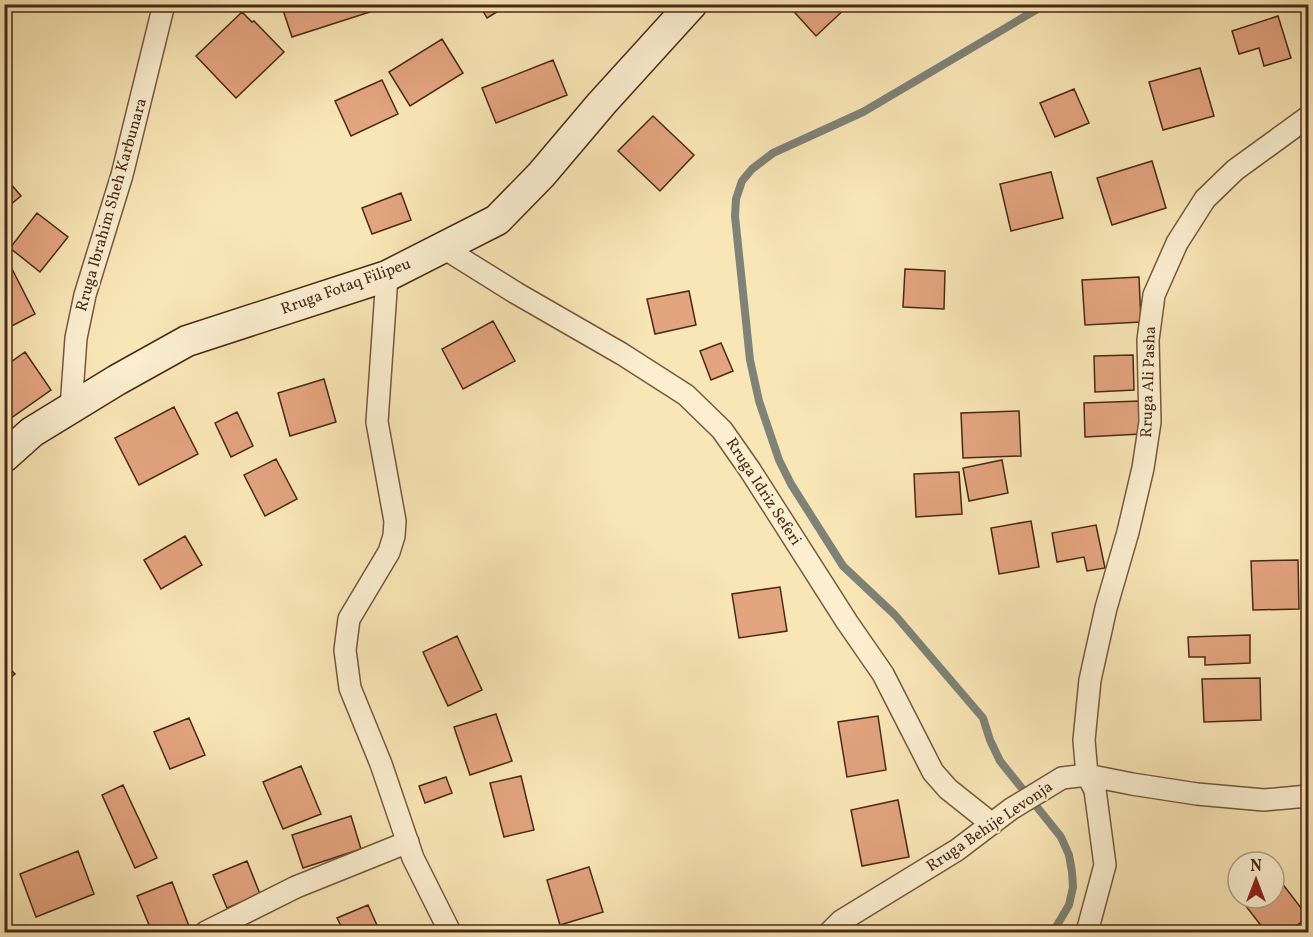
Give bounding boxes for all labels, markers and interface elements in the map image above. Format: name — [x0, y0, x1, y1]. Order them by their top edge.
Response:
street label: Rruga Ibrahim Sheh Karbunara — [71, 96, 153, 314]
street label: Rruga Fotaq Filipeu — [278, 253, 414, 321]
street label: Rruga Ali Pasha — [1136, 326, 1162, 438]
street label: Rruga Idriz Seferi — [720, 434, 806, 550]
street label: Rruga Behije Levonja — [922, 776, 1058, 878]
north arrow — [1226, 850, 1286, 910]
text: N — [1250, 856, 1262, 878]

